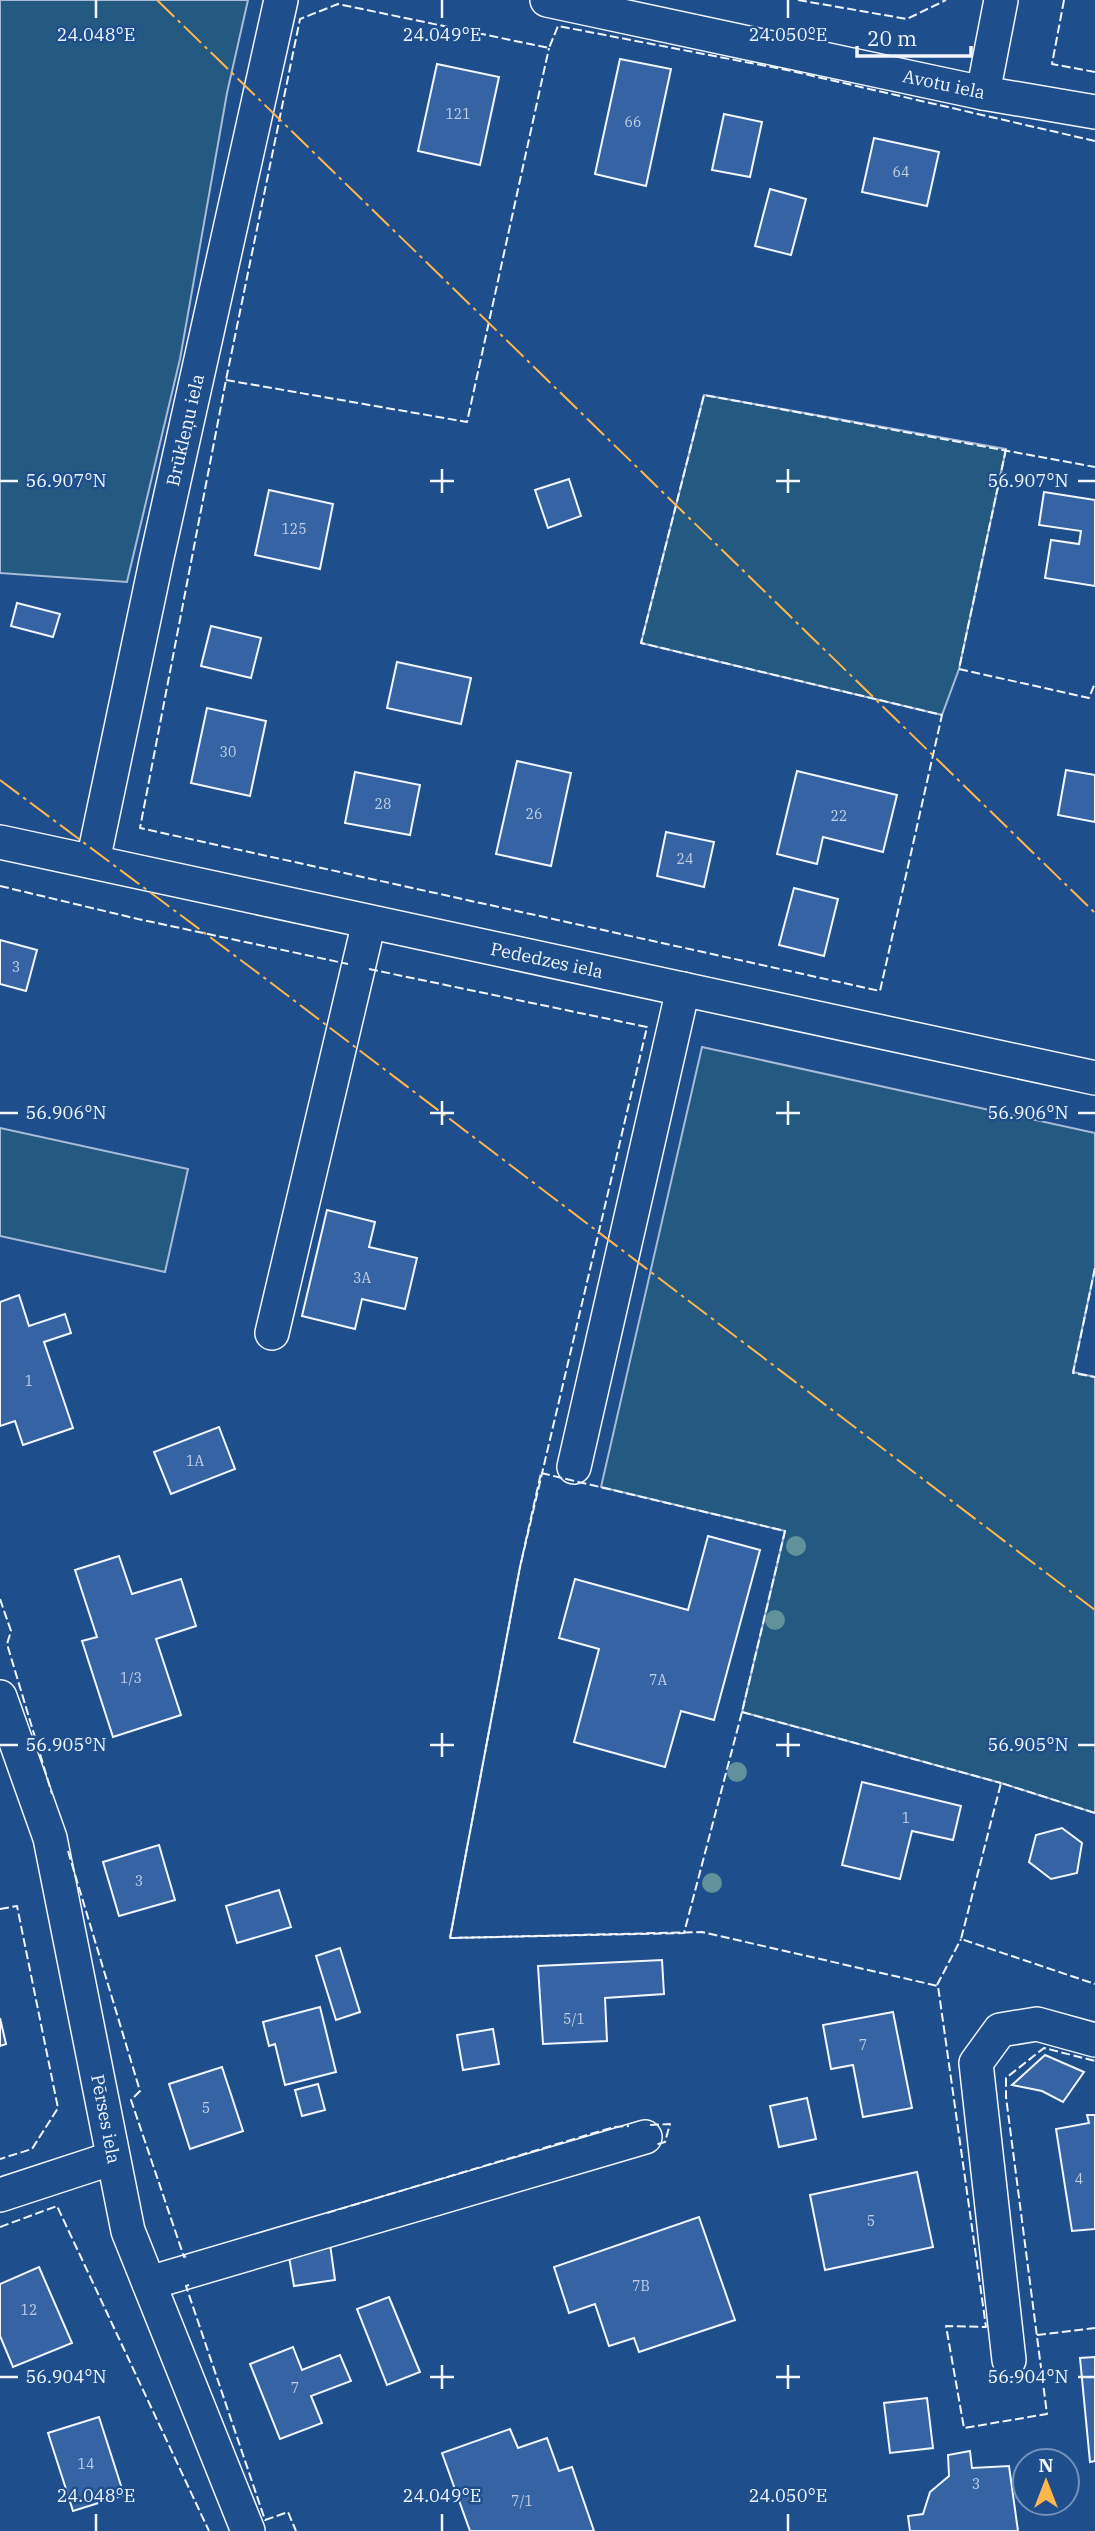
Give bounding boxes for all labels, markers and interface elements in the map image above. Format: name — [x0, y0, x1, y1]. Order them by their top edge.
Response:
scale bar — [857, 14, 971, 58]
text: 24.048°E — [57, 23, 135, 46]
text: 24.049°E — [403, 23, 481, 46]
text: 24.050°E — [749, 23, 827, 46]
text: 20 m — [867, 24, 917, 52]
street label: Avotu iela — [901, 64, 987, 104]
house number: 121 — [445, 105, 471, 123]
house number: 66 — [625, 113, 641, 131]
house number: 64 — [893, 163, 909, 181]
street label: Brūkleņu iela — [161, 371, 209, 488]
text: 56.907°N — [25, 469, 107, 492]
text: 56.907°N — [987, 469, 1069, 492]
house number: 125 — [281, 520, 307, 538]
house number: 30 — [220, 743, 236, 761]
house number: 28 — [375, 795, 391, 813]
house number: 26 — [526, 805, 542, 823]
house number: 22 — [831, 807, 847, 825]
house number: 24 — [677, 850, 693, 868]
street label: Pededzes iela — [489, 937, 606, 983]
house number: 3 — [12, 958, 20, 976]
text: 56.906°N — [25, 1101, 107, 1124]
text: 56.906°N — [987, 1101, 1069, 1124]
house number: 3A — [353, 1269, 371, 1287]
house number: 1 — [25, 1372, 33, 1390]
house number: 1A — [186, 1452, 204, 1470]
house number: 1/3 — [120, 1669, 142, 1687]
house number: 7A — [649, 1671, 667, 1689]
text: 56.905°N — [25, 1733, 107, 1756]
text: 56.905°N — [987, 1733, 1069, 1756]
house number: 1 — [902, 1809, 910, 1827]
house number: 3 — [135, 1872, 143, 1890]
house number: 5/1 — [563, 2010, 585, 2028]
house number: 7 — [859, 2036, 867, 2054]
street label: Pērses iela — [86, 2072, 126, 2166]
house number: 5 — [202, 2099, 210, 2117]
house number: 4 — [1075, 2170, 1083, 2188]
house number: 5 — [867, 2212, 875, 2230]
house number: 7B — [632, 2277, 650, 2295]
house number: 12 — [21, 2301, 37, 2319]
text: 56.904°N — [25, 2365, 107, 2388]
text: 56.904°N — [987, 2365, 1069, 2388]
house number: 7 — [291, 2379, 299, 2397]
north arrow — [1011, 2447, 1081, 2517]
text: N — [1038, 2453, 1054, 2477]
house number: 14 — [78, 2455, 94, 2473]
house number: 3 — [972, 2475, 980, 2493]
text: 24.048°E — [57, 2484, 135, 2507]
text: 24.049°E — [403, 2484, 481, 2507]
text: 24.050°E — [749, 2484, 827, 2507]
house number: 7/1 — [511, 2492, 533, 2510]

